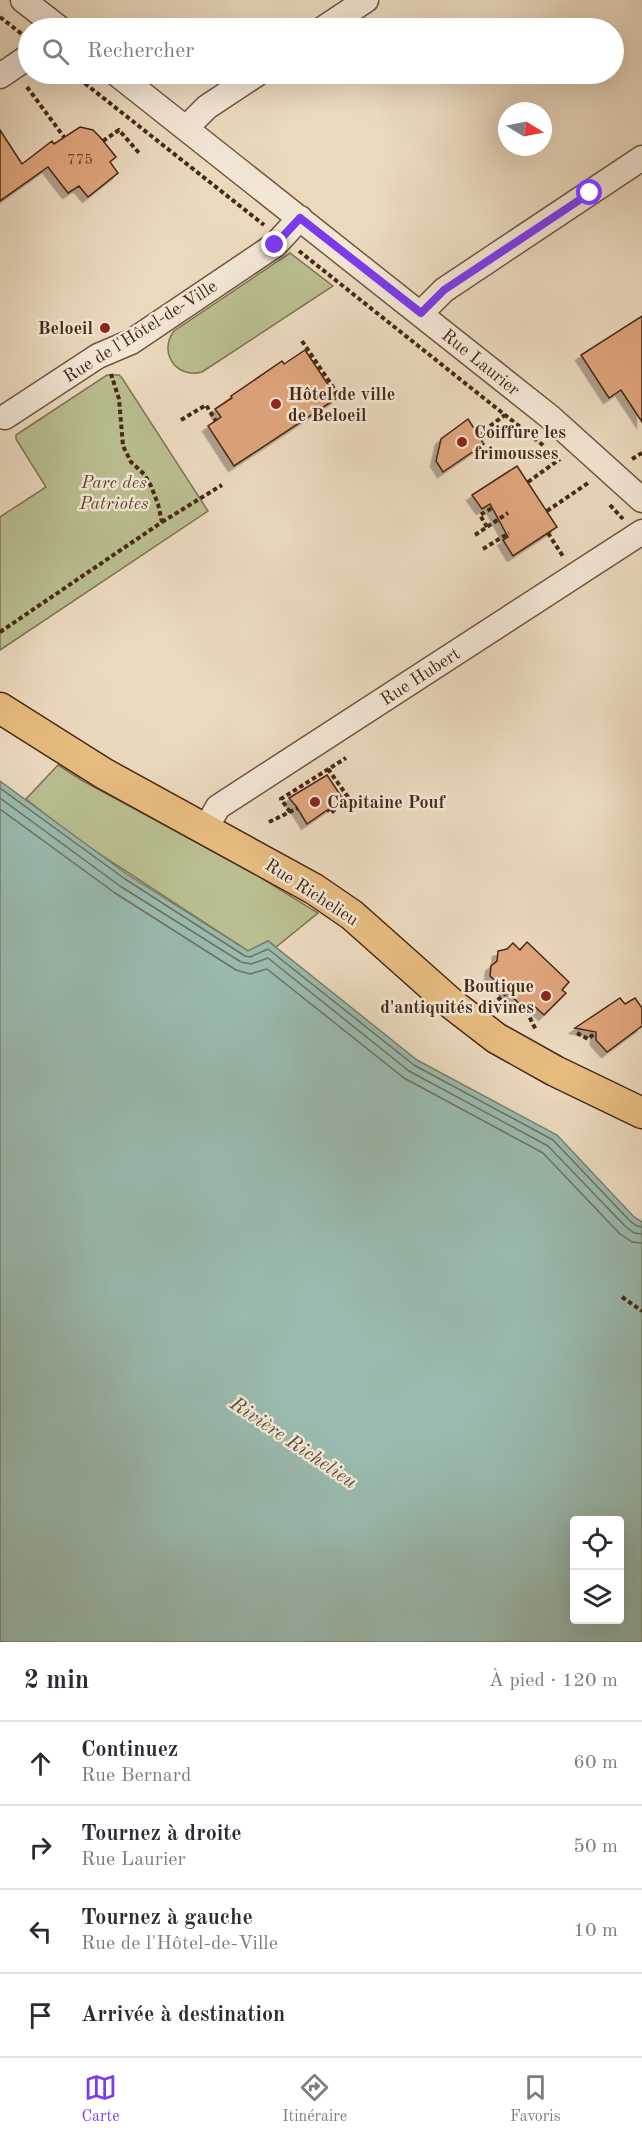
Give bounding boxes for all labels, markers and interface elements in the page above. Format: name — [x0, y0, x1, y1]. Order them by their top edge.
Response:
search box — [18, 18, 624, 84]
icon: search — [39, 35, 72, 68]
text: Rechercher — [87, 40, 194, 62]
north arrow — [498, 102, 552, 156]
house number: 775 — [67, 153, 93, 168]
route start — [576, 179, 602, 205]
route end — [261, 231, 287, 257]
street label: Rue de l'Hôtel-de-Ville — [61, 277, 220, 386]
place label: Beloeil — [38, 320, 93, 338]
marker: Beloeil — [98, 321, 112, 335]
street label: Rue Laurier — [438, 326, 523, 400]
place label: Hôtel de ville de Beloeil — [288, 386, 395, 425]
marker: Hôtel de ville de Beloeil — [269, 397, 283, 411]
place label: Coiffure les frimousses — [474, 424, 566, 463]
marker: Coiffure les frimousses — [455, 435, 469, 449]
park label: Parc des Patriotes — [78, 474, 149, 513]
street label: Rue Hubert — [378, 645, 464, 709]
place label: Capitaine Pouf — [327, 794, 446, 812]
marker: Capitaine Pouf — [308, 795, 322, 809]
street label: Rue Richelieu — [262, 856, 362, 930]
place label: Boutique d'antiquités divines — [380, 978, 534, 1017]
marker: Boutique d'antiquités divines — [539, 989, 553, 1003]
water label: Rivière Richelieu — [225, 1393, 360, 1493]
map controls — [570, 1516, 624, 1624]
button: locate — [570, 1516, 624, 1570]
button: layers — [570, 1570, 624, 1624]
text: 2 min — [24, 1668, 89, 1694]
text: À pied · 120 m — [489, 1671, 618, 1691]
text: Continuez — [81, 1739, 178, 1761]
icon: ahead — [24, 1747, 57, 1780]
text: 60 m — [573, 1753, 618, 1773]
text: Rue Bernard — [81, 1766, 191, 1786]
text: Tournez à droite — [81, 1823, 242, 1845]
icon: right — [24, 1831, 57, 1864]
text: 50 m — [573, 1837, 618, 1857]
text: Rue Laurier — [81, 1850, 186, 1870]
text: Tournez à gauche — [81, 1907, 253, 1929]
icon: left — [24, 1915, 57, 1948]
text: 10 m — [573, 1921, 618, 1941]
text: Rue de l'Hôtel-de-Ville — [81, 1934, 278, 1954]
icon: arrive — [24, 1999, 57, 2032]
text: Arrivée à destination — [81, 2004, 285, 2026]
tab: Carte — [81, 2071, 120, 2127]
tab: Itinéraire — [282, 2071, 347, 2127]
tab: Favoris — [510, 2071, 561, 2127]

